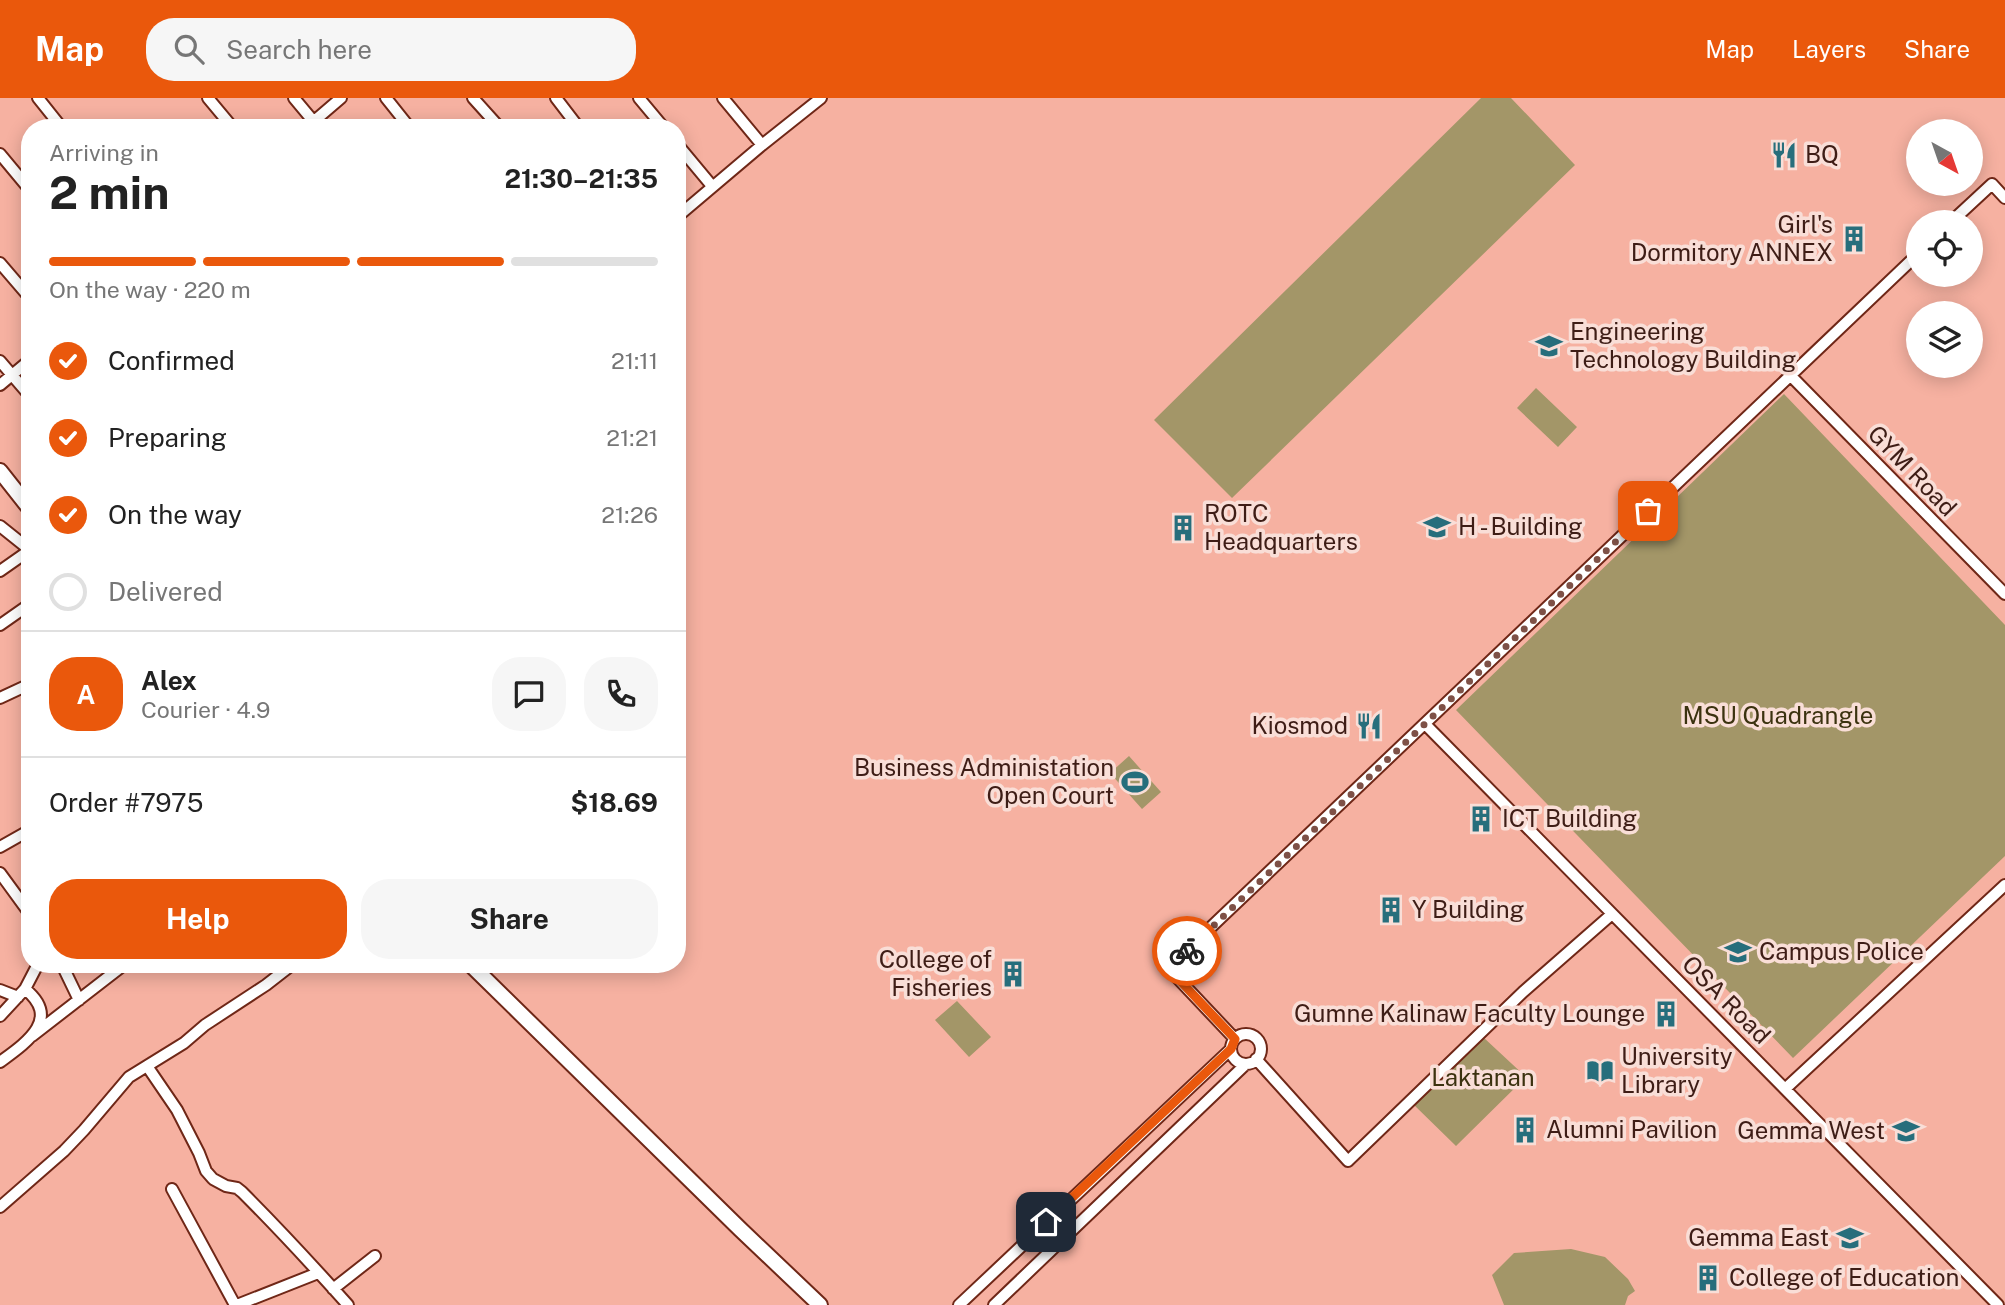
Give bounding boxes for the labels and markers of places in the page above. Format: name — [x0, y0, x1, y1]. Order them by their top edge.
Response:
restaurant icon: BQ — [1769, 140, 1799, 170]
place label: BQ — [1805, 140, 1839, 168]
place label: Girl's Dormitory ANNEX — [1631, 210, 1833, 266]
building icon: Girl's Dormitory ANNEX — [1839, 224, 1869, 254]
place label: Engineering Technology Building — [1570, 317, 1796, 373]
school or university icon: Engineering Technology Building — [1534, 331, 1564, 361]
pin — [1618, 481, 1678, 541]
place label: ROTC Headquarters — [1204, 499, 1358, 555]
school or university icon: H - Building — [1422, 512, 1452, 542]
place label: H - Building — [1458, 512, 1583, 540]
building icon: ROTC Headquarters — [1168, 513, 1198, 543]
place label: Kiosmod — [1251, 711, 1348, 739]
restaurant icon: Kiosmod — [1354, 711, 1384, 741]
place label: Business Administation Open Court — [854, 753, 1114, 809]
sports icon: Business Administation Open Court — [1120, 767, 1150, 797]
building icon: ICT Building — [1466, 804, 1496, 834]
place label: ICT Building — [1502, 804, 1637, 832]
building icon: Y Building — [1376, 895, 1406, 925]
place label: Y Building — [1412, 895, 1524, 923]
school or university icon: Campus Police — [1723, 937, 1753, 967]
place label: Campus Police — [1759, 937, 1924, 965]
place label: College of Fisheries — [879, 945, 992, 1001]
building icon: College of Fisheries — [998, 959, 1028, 989]
place label: Gumne Kalinaw Faculty Lounge — [1294, 999, 1645, 1027]
building icon: Gumne Kalinaw Faculty Lounge — [1651, 999, 1681, 1029]
place label: University Library — [1621, 1042, 1733, 1098]
library icon: University Library — [1585, 1056, 1615, 1086]
building icon: Alumni Pavilion — [1510, 1115, 1540, 1145]
place label: Alumni Pavilion — [1546, 1115, 1717, 1143]
place label: Gemma West — [1737, 1116, 1885, 1144]
school or university icon: Gemma West — [1891, 1116, 1921, 1146]
pin — [1016, 1192, 1076, 1252]
place label: Gemma East — [1688, 1223, 1829, 1251]
school or university icon: Gemma East — [1835, 1223, 1865, 1253]
building icon: College of Education — [1693, 1263, 1723, 1293]
place label: College of Education — [1729, 1263, 1959, 1291]

